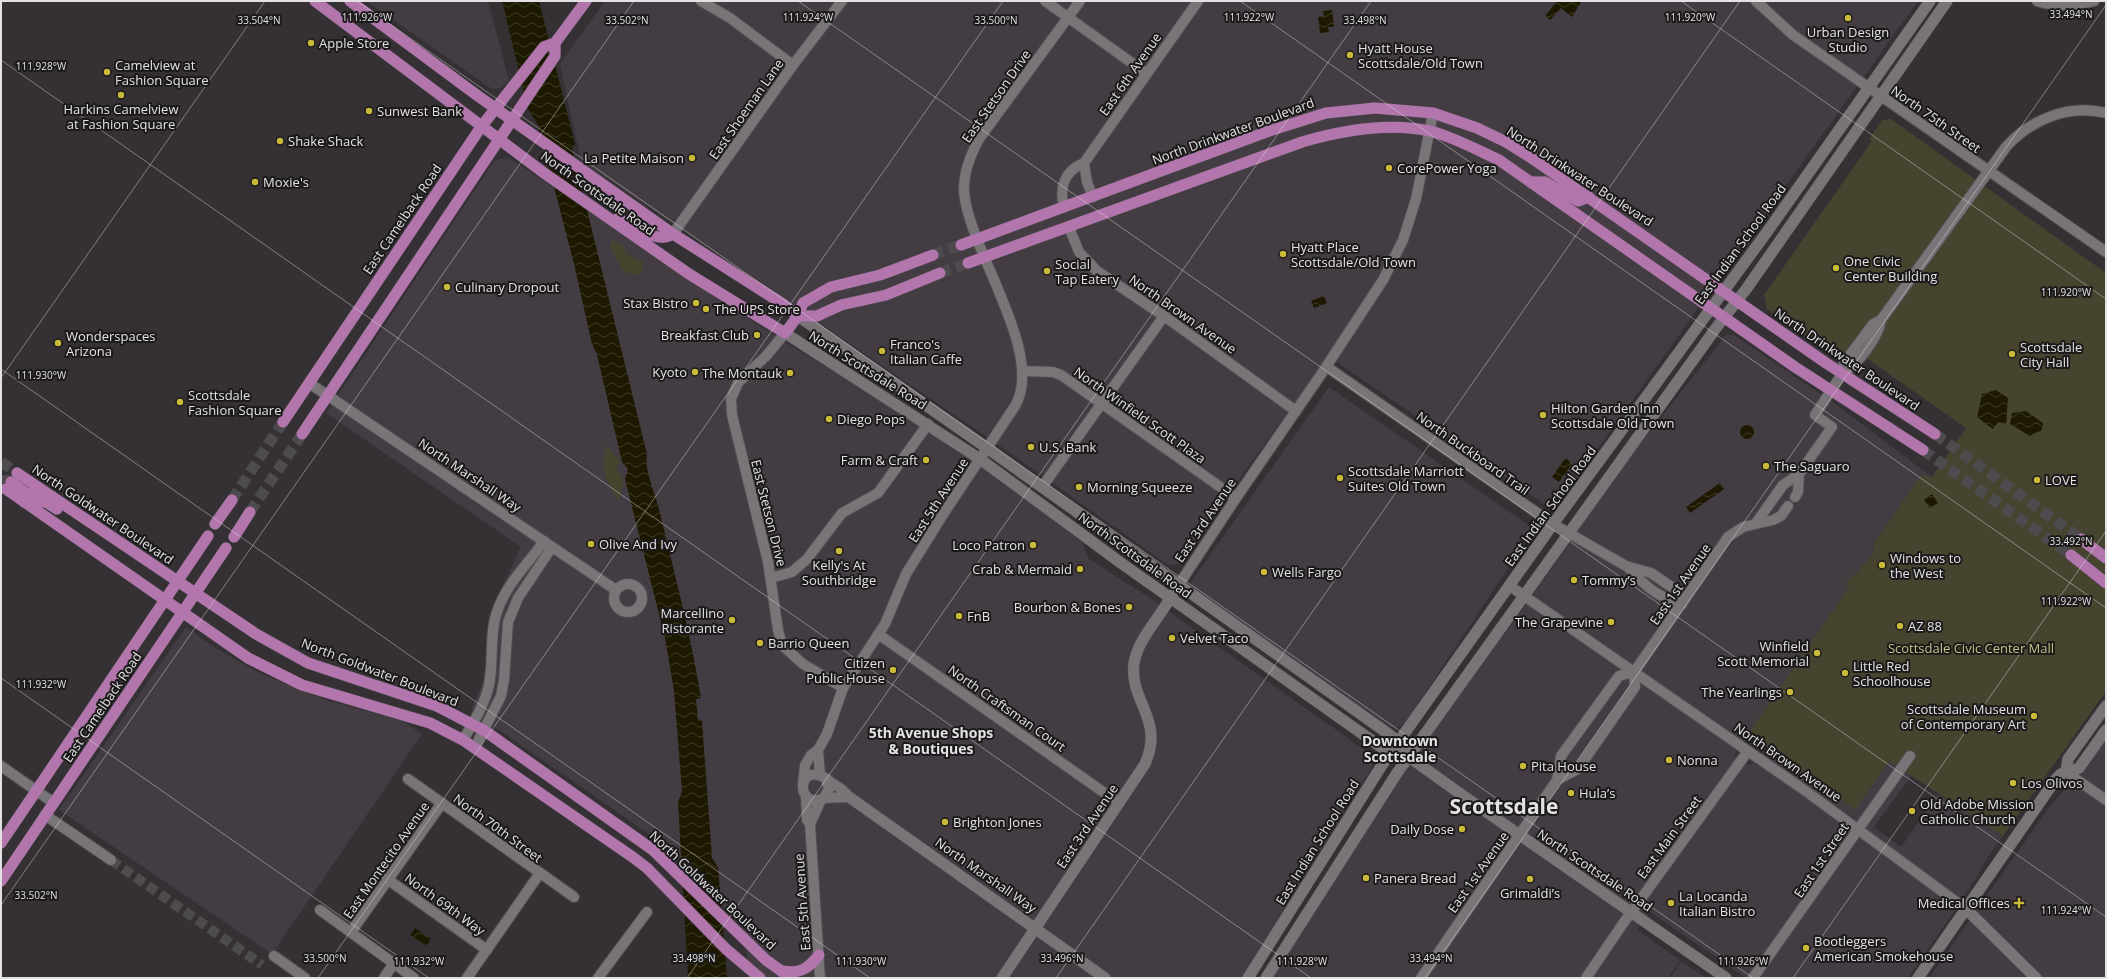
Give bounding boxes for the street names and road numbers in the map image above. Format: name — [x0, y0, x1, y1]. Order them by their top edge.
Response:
street label: East 6th Avenue — [1095, 29, 1165, 119]
street label: East Stetson Drive — [957, 46, 1035, 146]
street label: East Shoeman Lane — [705, 55, 787, 163]
street label: North 75th Street — [1887, 81, 1985, 157]
street label: North Drinkwater Boulevard — [1149, 93, 1317, 169]
street label: North Drinkwater Boulevard — [1503, 122, 1657, 230]
street label: North Scottsdale Road — [537, 147, 659, 239]
street label: East Camelback Road — [358, 160, 446, 278]
street label: East Indian School Road — [1690, 180, 1790, 308]
street label: North Brown Avenue — [1126, 270, 1240, 358]
street label: North Drinkwater Boulevard — [1771, 304, 1923, 414]
street label: North Scottsdale Road — [806, 326, 930, 414]
street label: North Winfield Scott Plaza — [1070, 363, 1210, 467]
street label: North Buckboard Trail — [1413, 407, 1533, 499]
street label: North Marshall Way — [415, 434, 525, 516]
street label: East Indian School Road — [1500, 442, 1600, 570]
street label: East 5th Avenue — [904, 454, 972, 546]
street label: East Stetson Drive — [747, 458, 791, 568]
street label: North Goldwater Boulevard — [29, 460, 177, 568]
street label: East 3rd Avenue — [1170, 474, 1240, 566]
street label: North Scottsdale Road — [1075, 508, 1195, 602]
street label: East 1st Avenue — [1645, 540, 1715, 628]
street label: North Goldwater Boulevard — [299, 634, 461, 710]
street label: East Camelback Road — [58, 648, 146, 766]
street label: North Craftsman Court — [945, 661, 1070, 756]
street label: North Brown Avenue — [1731, 718, 1845, 806]
street label: East Indian School Road — [1271, 776, 1363, 908]
street label: East 3rd Avenue — [1052, 780, 1122, 872]
street label: North 70th Street — [450, 790, 546, 867]
street label: East Main Street — [1633, 792, 1705, 882]
street label: East Montecito Avenue — [339, 798, 433, 922]
street label: East 1st Street — [1789, 819, 1853, 901]
street label: North Scottsdale Road — [1534, 825, 1656, 915]
street label: North Goldwater Boulevard — [646, 826, 780, 954]
street label: East 1st Avenue — [1443, 828, 1513, 916]
street label: North Marshall Way — [932, 833, 1041, 917]
street label: East 5th Avenue — [790, 853, 814, 951]
street label: North 69th Way — [401, 869, 489, 940]

